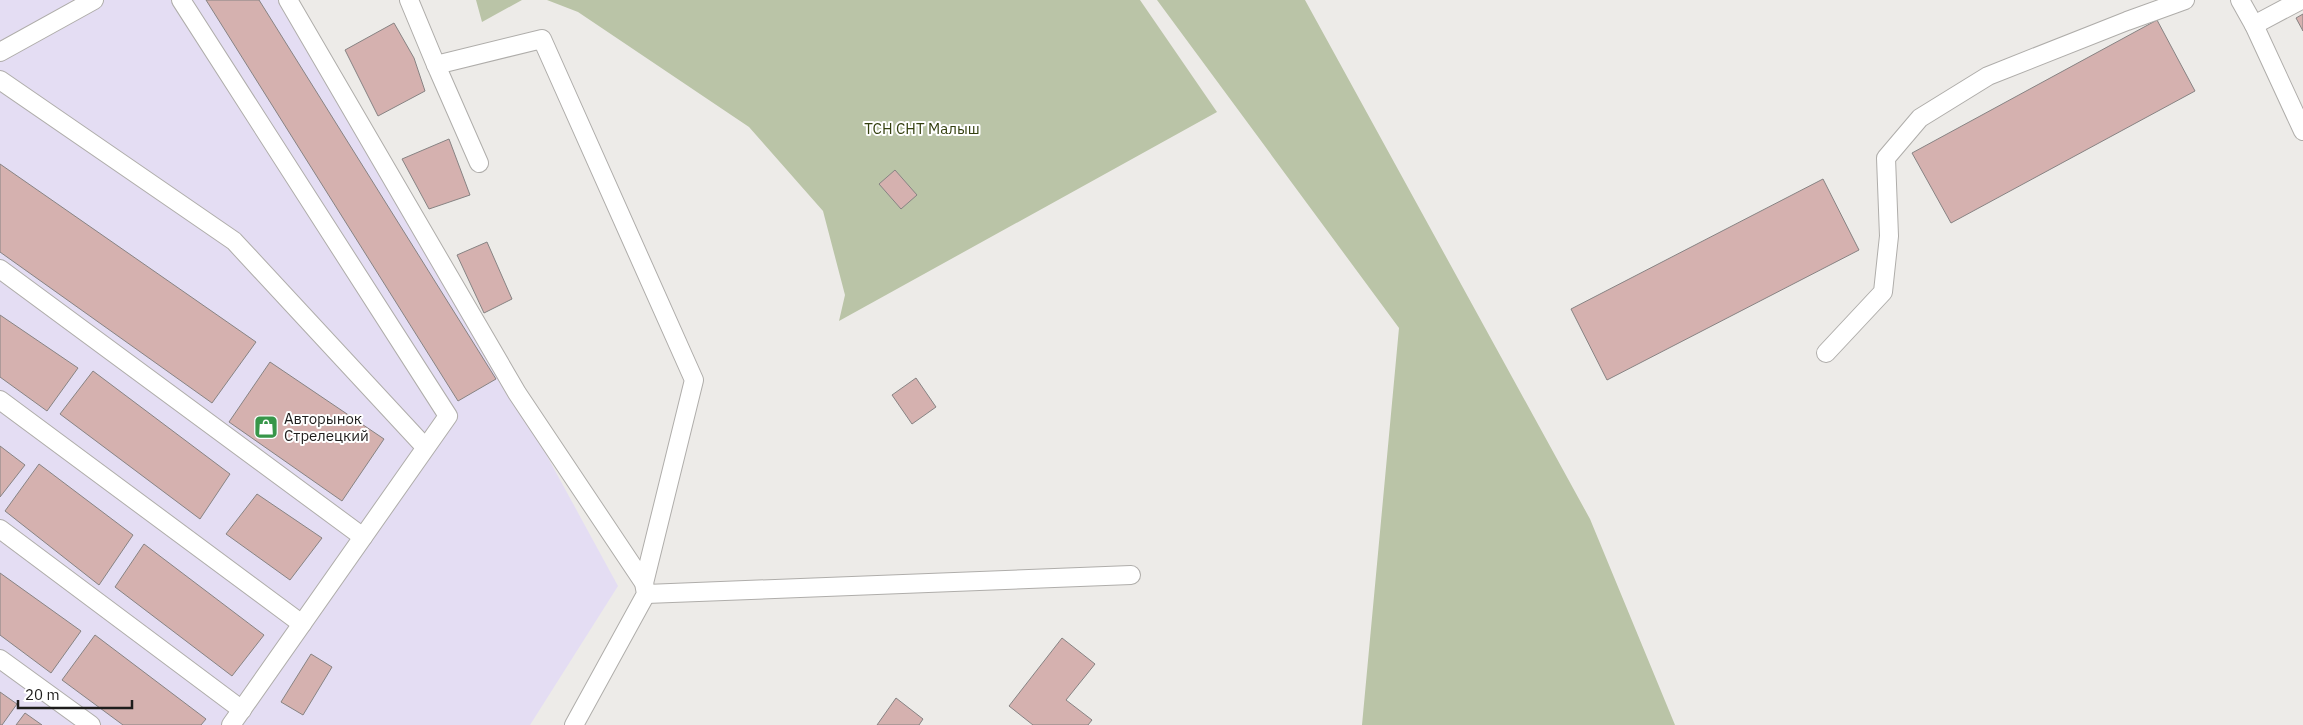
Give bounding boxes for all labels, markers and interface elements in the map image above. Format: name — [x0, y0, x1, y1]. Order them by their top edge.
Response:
park label: ТСН СНТ Малыш — [864, 119, 980, 138]
place label: Авторынок Стрелецкий — [284, 409, 369, 445]
shop icon: Авторынок Стрелецкий — [253, 414, 279, 440]
scale bar — [18, 678, 131, 710]
text: 20 m — [25, 685, 60, 704]

